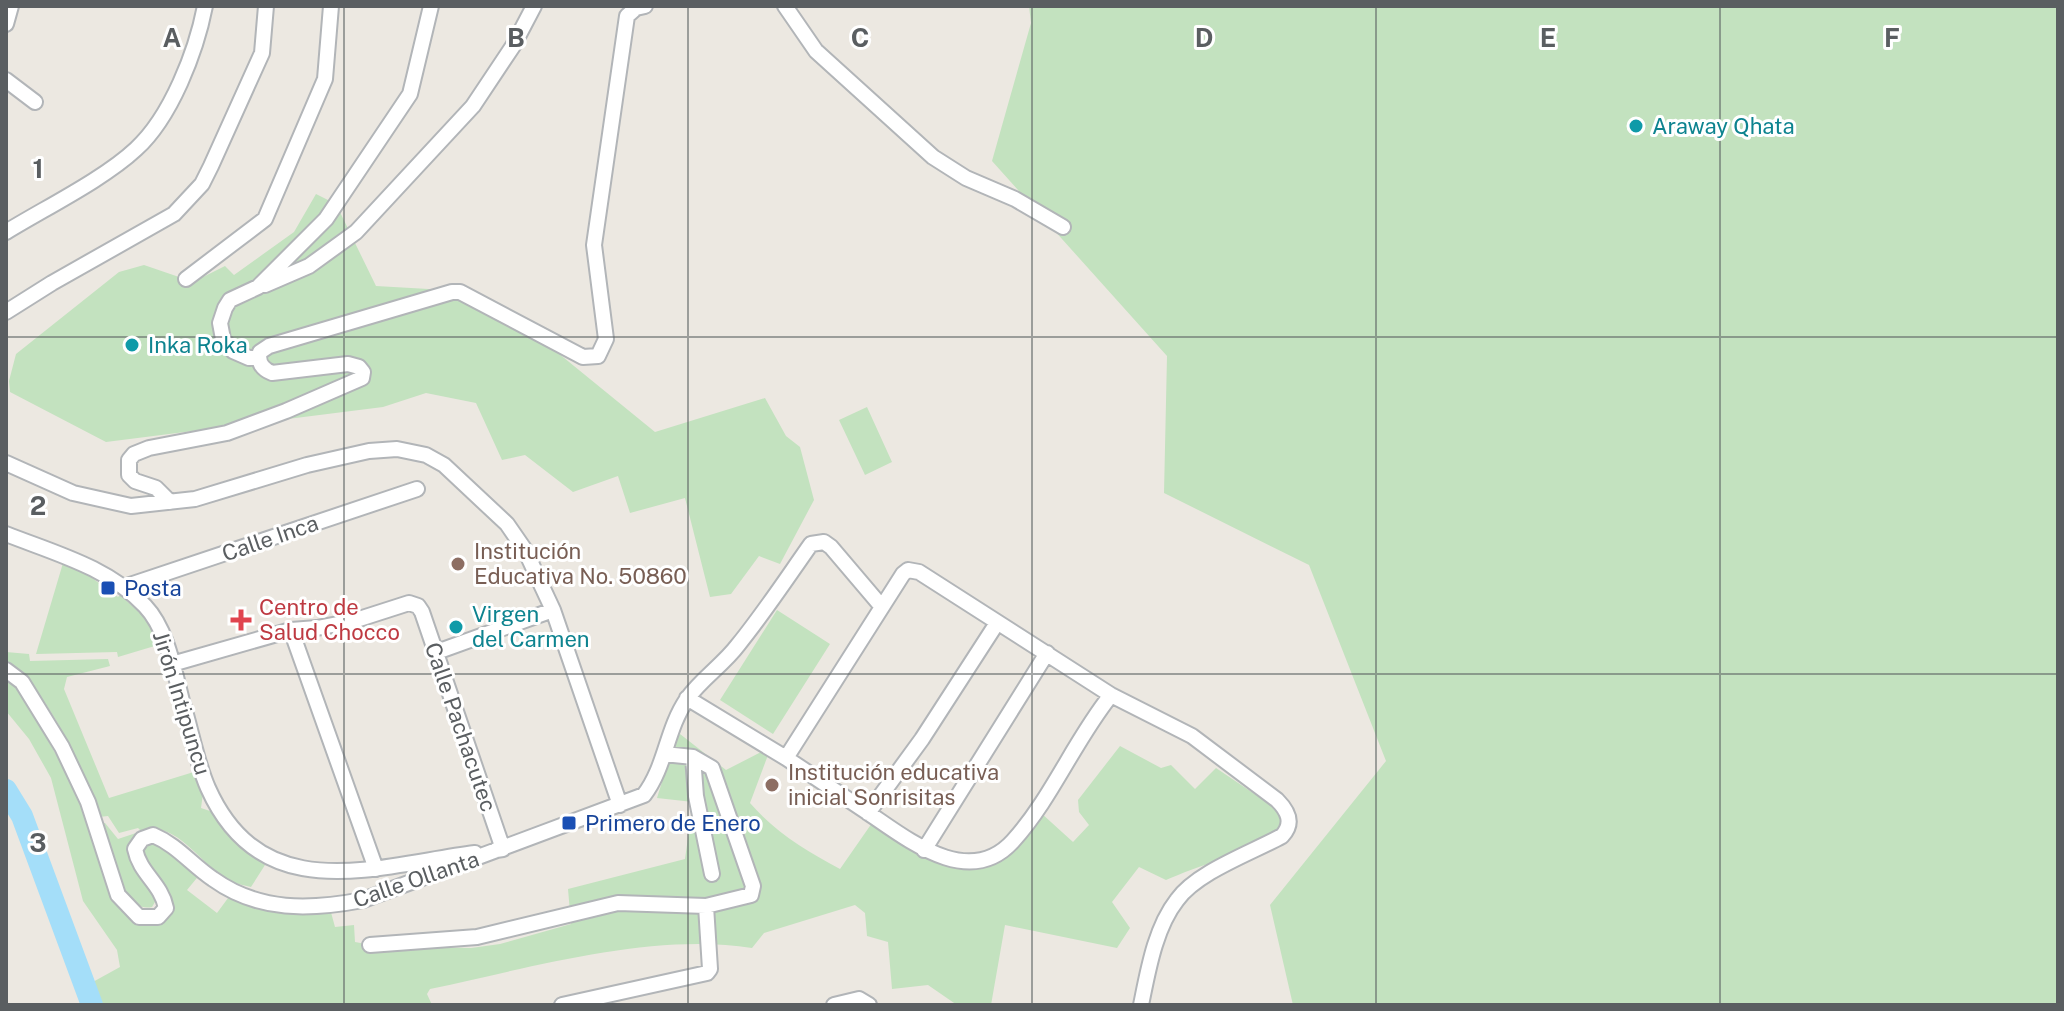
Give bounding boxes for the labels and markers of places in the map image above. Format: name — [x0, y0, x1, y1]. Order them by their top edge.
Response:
place label: Araway Qhata — [1652, 113, 1795, 139]
marker: Araway Qhata — [1627, 117, 1645, 135]
place label: Inka Roka — [148, 332, 248, 358]
marker: Inka Roka — [123, 336, 141, 354]
place label: Institución Educativa No. 50860 — [474, 538, 687, 589]
marker: Institución Educativa No. 50860 — [449, 555, 467, 573]
place label: Posta — [124, 575, 182, 601]
marker: Posta — [99, 579, 117, 597]
place label: Centro de Salud Chocco — [259, 594, 400, 645]
place label: Virgen del Carmen — [472, 601, 590, 652]
marker: Centro de Salud Chocco — [230, 609, 252, 631]
marker: Virgen del Carmen — [447, 618, 465, 636]
place label: Institución educativa inicial Sonrisitas — [788, 759, 999, 810]
marker: Institución educativa inicial Sonrisitas — [763, 776, 781, 794]
place label: Primero de Enero — [585, 810, 761, 836]
marker: Primero de Enero — [560, 814, 578, 832]

